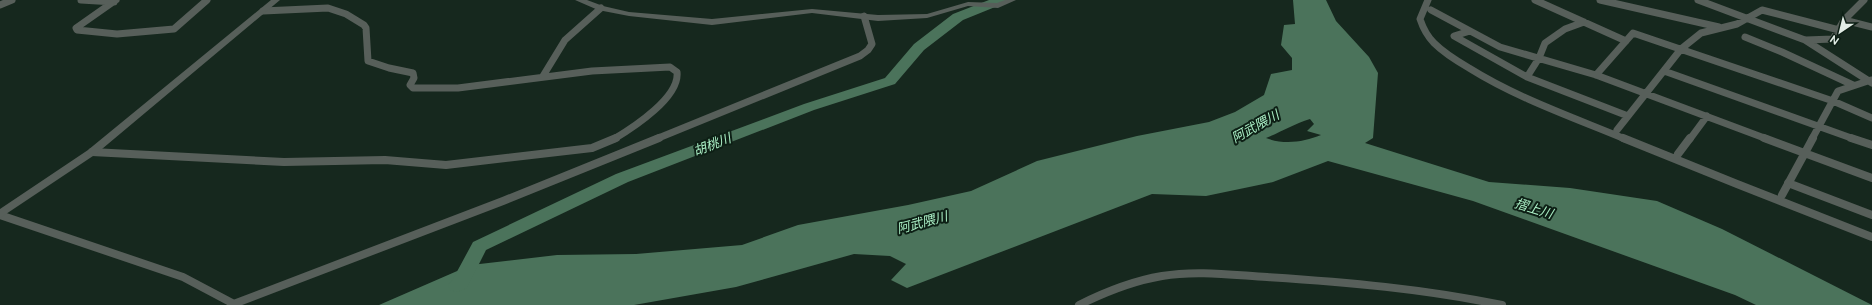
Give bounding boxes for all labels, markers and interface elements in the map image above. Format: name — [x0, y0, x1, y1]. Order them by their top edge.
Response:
north arrow — [1820, 12, 1860, 52]
text: N — [1827, 33, 1841, 47]
water label: 阿武隈川 — [1229, 106, 1283, 145]
water label: 胡桃川 — [691, 130, 735, 158]
water label: 摺上川 — [1513, 196, 1557, 221]
water label: 阿武隈川 — [895, 208, 951, 235]

